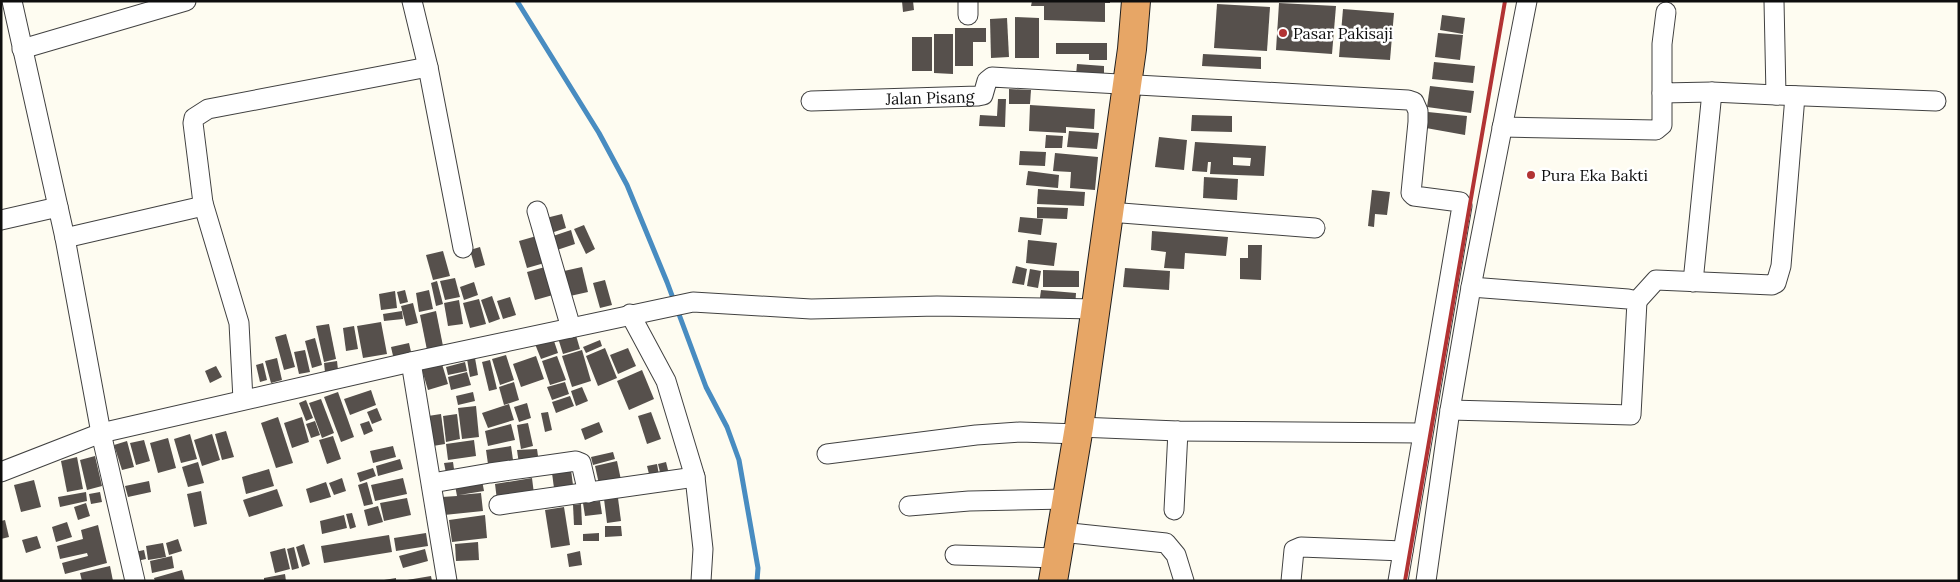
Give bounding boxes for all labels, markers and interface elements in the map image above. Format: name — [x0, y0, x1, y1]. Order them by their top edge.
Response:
place label: Pasar Pakisaji — [1293, 23, 1393, 43]
marker: Pasar Pakisaji — [1277, 27, 1289, 39]
street label: Jalan Pisang — [884, 86, 976, 109]
place label: Pura Eka Bakti — [1541, 165, 1648, 185]
marker: Pura Eka Bakti — [1525, 169, 1537, 181]

